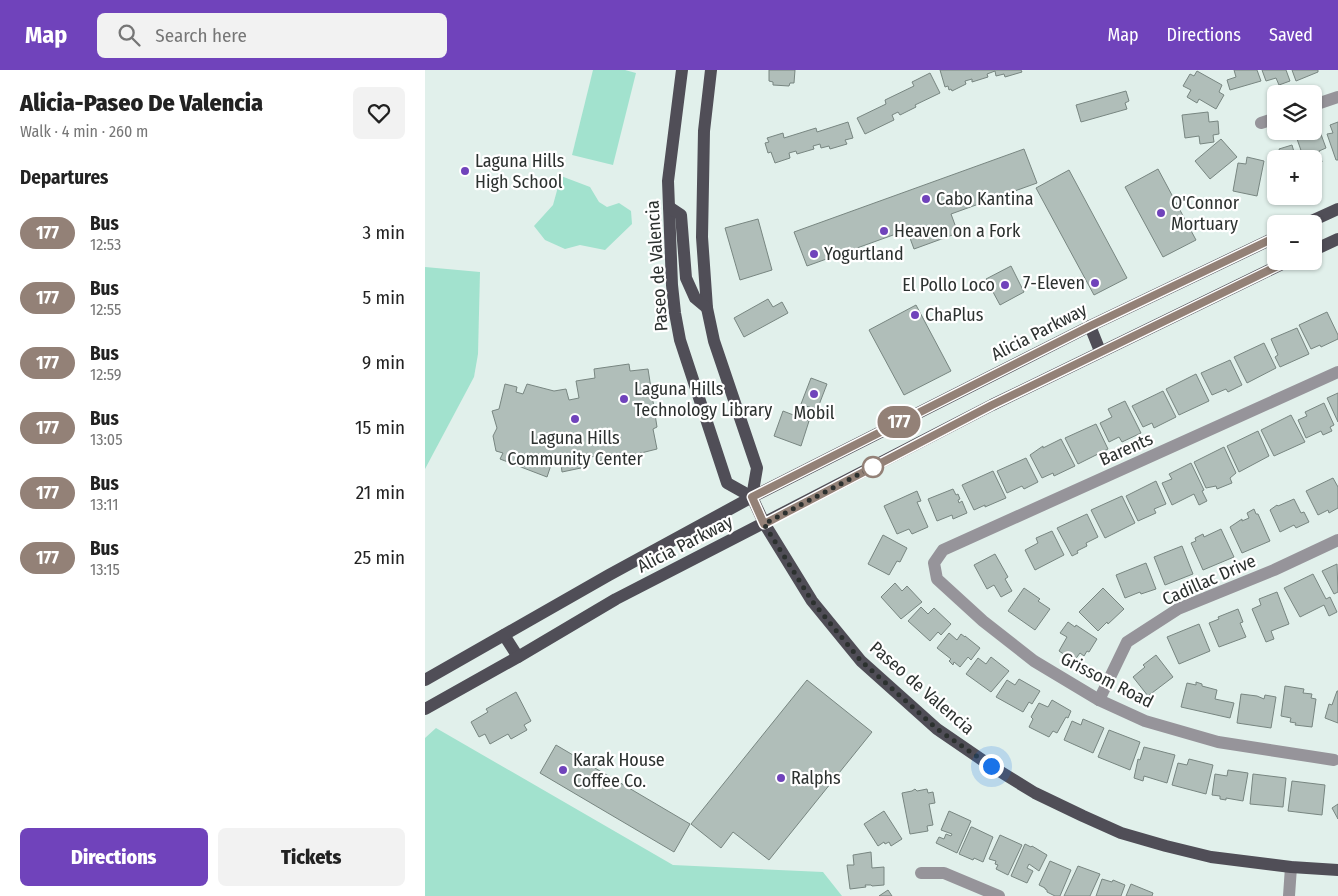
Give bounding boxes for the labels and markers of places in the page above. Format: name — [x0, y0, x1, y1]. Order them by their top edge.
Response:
place label: Laguna Hills High School — [475, 150, 565, 193]
marker: Laguna Hills High School — [459, 165, 471, 177]
place label: Cabo Kantina — [936, 188, 1034, 210]
place label: O'Connor Mortuary — [1171, 192, 1240, 235]
marker: Cabo Kantina — [920, 193, 932, 205]
marker: O'Connor Mortuary — [1155, 207, 1167, 219]
place label: Heaven on a Fork — [894, 220, 1021, 242]
marker: Heaven on a Fork — [878, 225, 890, 237]
place label: Yogurtland — [824, 243, 904, 265]
marker: Yogurtland — [808, 248, 820, 260]
place label: 7-Eleven — [1023, 272, 1085, 294]
place label: El Pollo Loco — [902, 274, 995, 296]
marker: 7-Eleven — [1089, 277, 1101, 289]
marker: El Pollo Loco — [999, 279, 1011, 291]
place label: ChaPlus — [925, 304, 984, 326]
marker: ChaPlus — [909, 309, 921, 321]
place label: Laguna Hills Technology Library — [634, 378, 772, 421]
marker: Mobil — [808, 388, 820, 400]
marker: Laguna Hills Technology Library — [618, 393, 630, 405]
place label: Mobil — [793, 402, 835, 424]
marker: Laguna Hills Community Center — [569, 413, 581, 425]
place label: Laguna Hills Community Center — [507, 427, 643, 470]
unlabelled marker — [862, 456, 884, 478]
place label: Karak House Coffee Co. — [573, 749, 665, 792]
marker: Karak House Coffee Co. — [557, 764, 569, 776]
place label: Ralphs — [791, 767, 841, 789]
marker: Ralphs — [775, 772, 787, 784]

